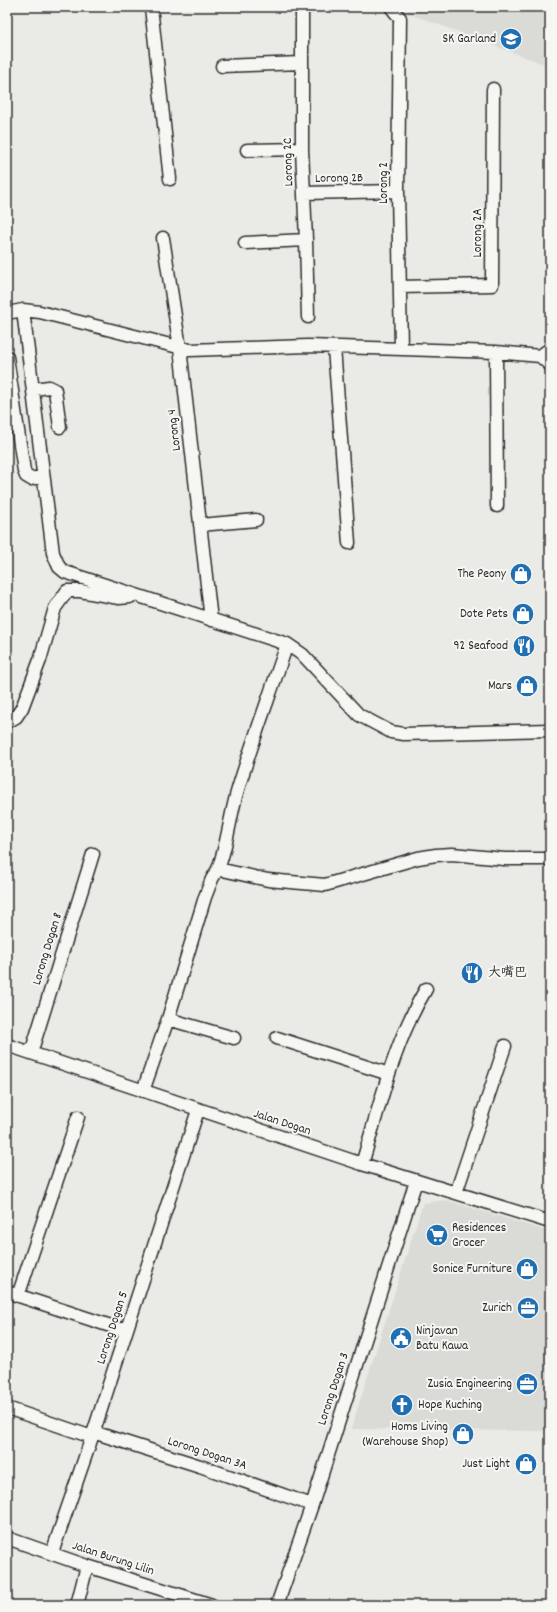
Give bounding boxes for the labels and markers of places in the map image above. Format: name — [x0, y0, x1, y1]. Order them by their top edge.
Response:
school or university icon: SK Garland — [498, 26, 524, 52]
place label: SK Garland — [443, 30, 496, 49]
shop icon: The Peony — [508, 561, 534, 587]
place label: The Peony — [457, 565, 507, 584]
shop icon: Dote Pets — [510, 601, 536, 627]
place label: Dote Pets — [460, 605, 508, 624]
restaurant icon: 92 Seafood — [511, 633, 537, 659]
place label: 92 Seafood — [454, 637, 508, 656]
shop icon: Mars — [514, 673, 540, 699]
place label: Mars — [488, 677, 512, 696]
restaurant icon: 大嘴巴 — [459, 960, 485, 986]
place label: 大嘴巴 — [488, 964, 527, 983]
place label: Residences Grocer — [452, 1219, 506, 1253]
supermarket icon: Residences Grocer — [424, 1222, 450, 1248]
shop icon: Sonice Furniture — [514, 1256, 540, 1282]
place label: Sonice Furniture — [433, 1260, 512, 1279]
office icon: Zurich — [515, 1295, 541, 1321]
place label: Zurich — [482, 1299, 512, 1318]
place label: Ninjavan Batu Kawa — [416, 1322, 469, 1356]
public building icon: Ninjavan Batu Kawa — [388, 1325, 414, 1351]
office icon: Zusia Engineering — [514, 1371, 540, 1397]
place label: Zusia Engineering — [427, 1375, 512, 1394]
church icon: Hope Kuching — [389, 1392, 415, 1418]
place label: Hope Kuching — [418, 1396, 482, 1415]
place label: Homs Living (Warehouse Shop) — [362, 1418, 448, 1452]
shop icon: Homs Living (Warehouse Shop) — [450, 1421, 476, 1447]
shop icon: Just Light — [513, 1451, 539, 1477]
place label: Just Light — [462, 1455, 510, 1474]

